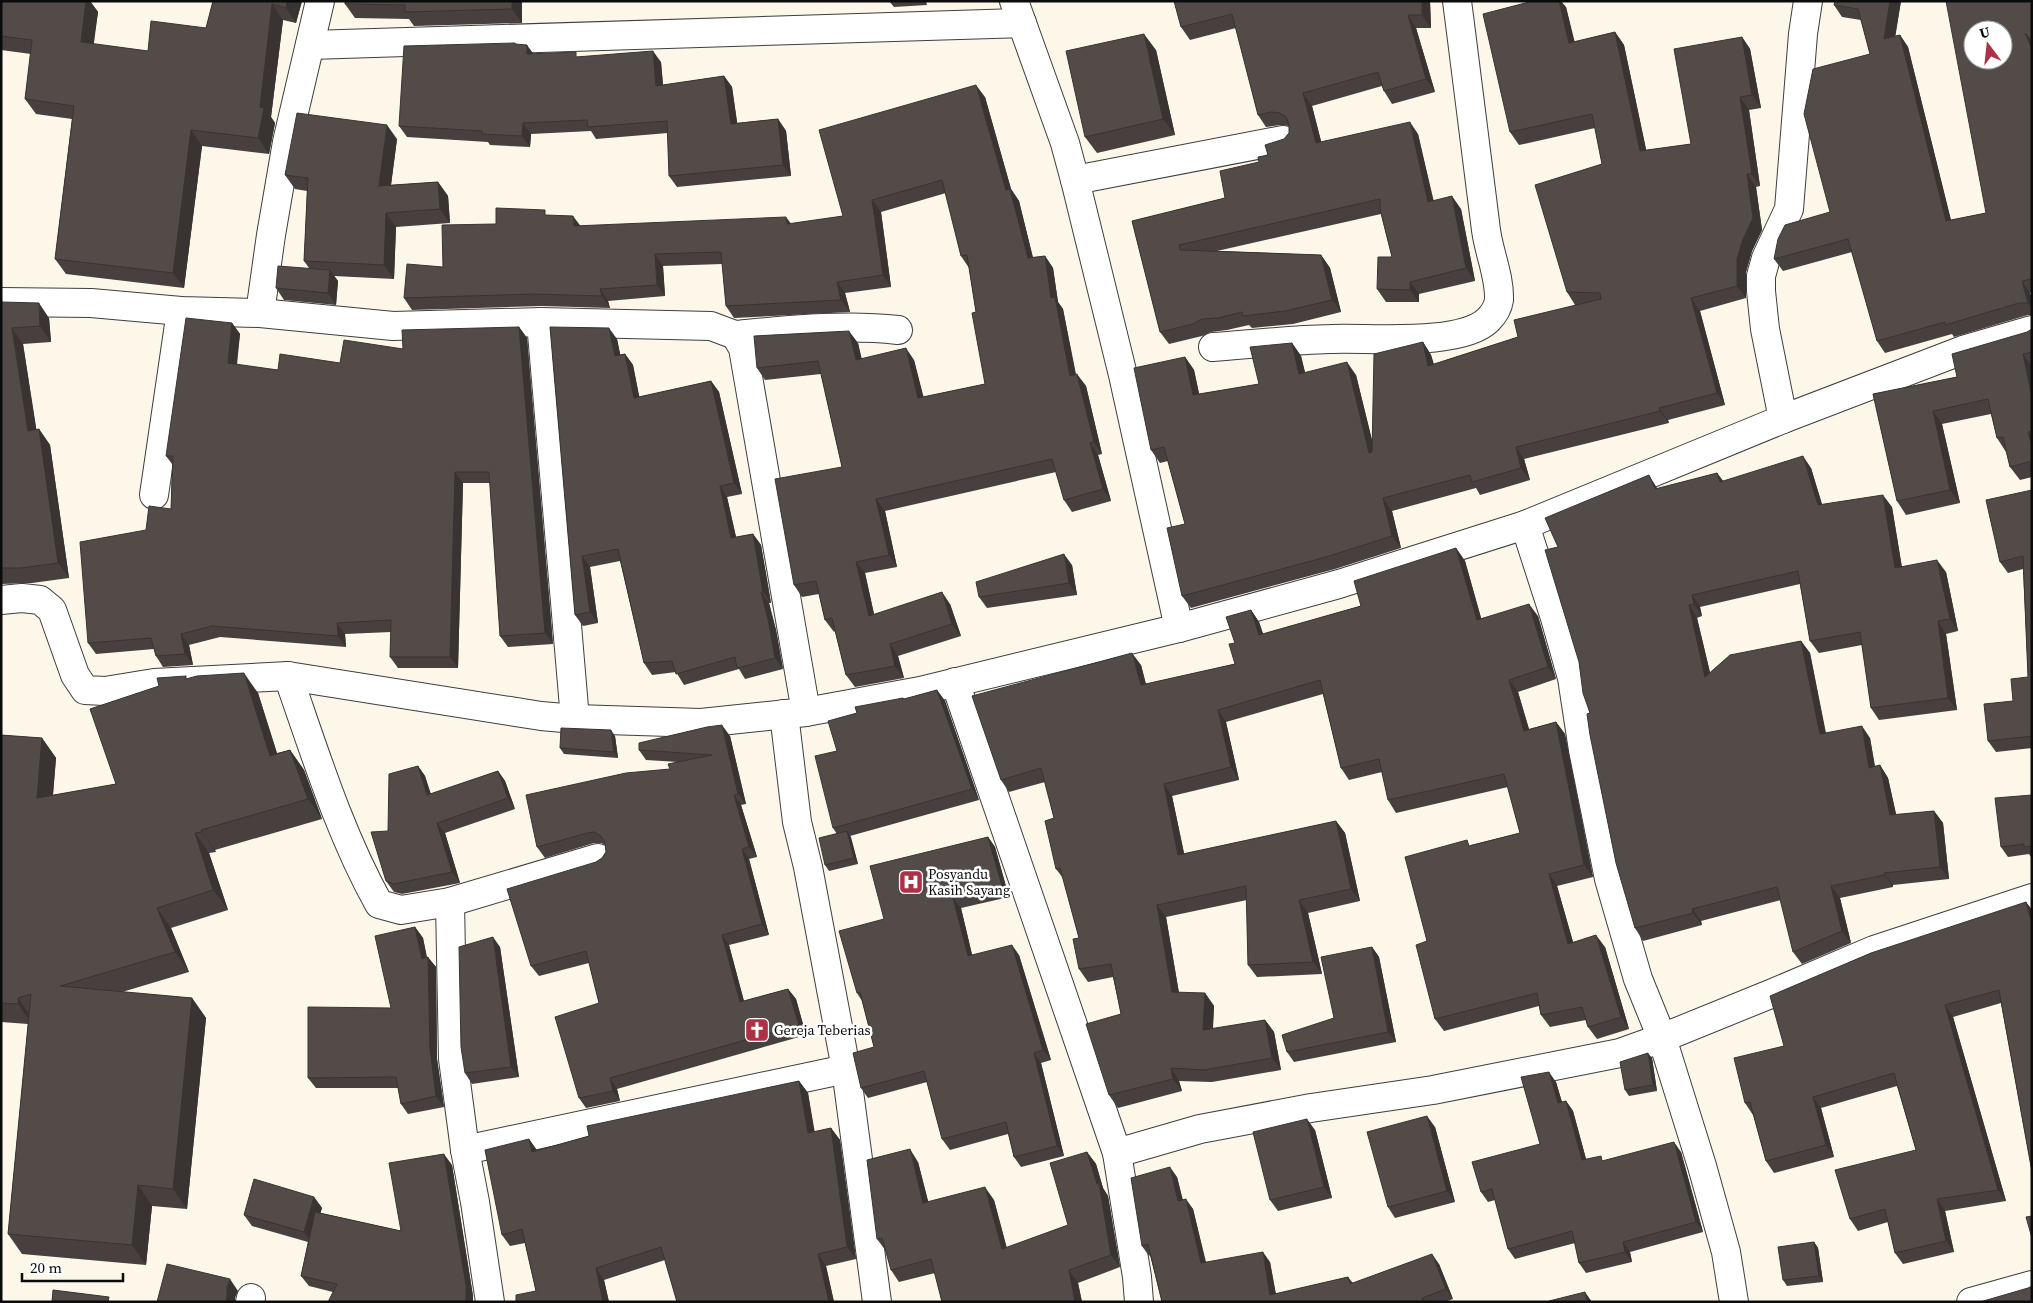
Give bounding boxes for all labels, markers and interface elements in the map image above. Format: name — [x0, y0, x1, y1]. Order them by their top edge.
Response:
north arrow — [1963, 20, 2013, 70]
text: U — [1977, 21, 1992, 43]
place label: Posyandu Kasih Sayang — [928, 864, 1010, 900]
hospital icon: Posyandu Kasih Sayang — [898, 869, 924, 895]
church icon: Gereja Teberias — [744, 1017, 770, 1043]
place label: Gereja Teberias — [774, 1020, 871, 1040]
scale bar — [22, 1250, 124, 1282]
text: 20 m — [30, 1257, 62, 1278]

